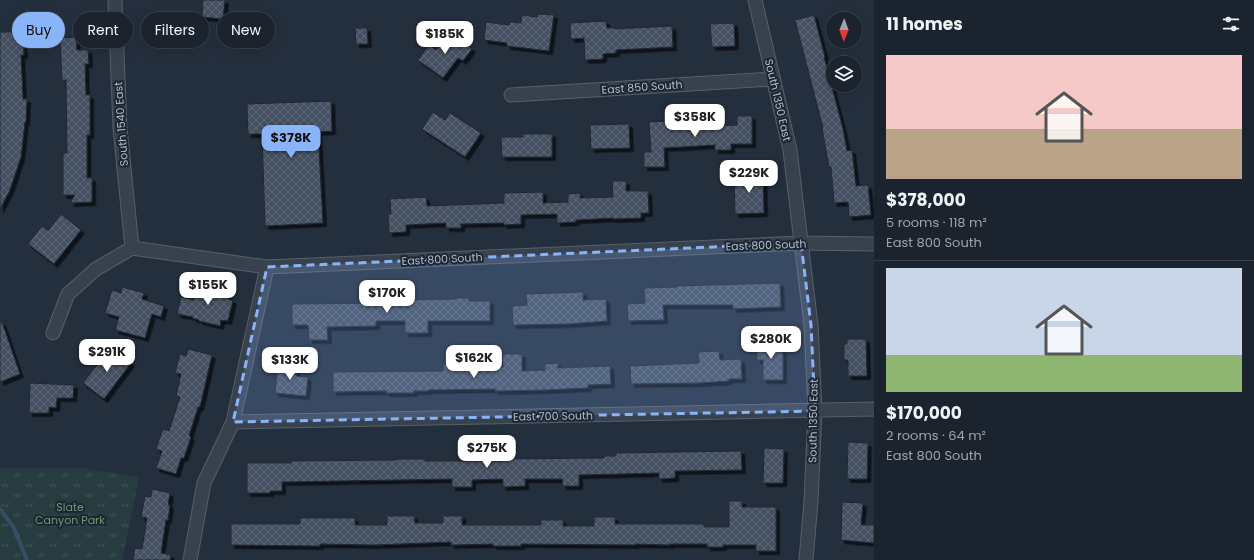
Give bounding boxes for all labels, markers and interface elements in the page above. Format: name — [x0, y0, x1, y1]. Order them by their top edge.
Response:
chip: Buy — [12, 12, 65, 48]
chip: Rent — [73, 12, 133, 48]
chip: Filters — [141, 12, 209, 48]
chip: New — [217, 12, 275, 48]
north arrow — [826, 12, 862, 48]
map controls — [826, 12, 862, 92]
text: 11 homes — [886, 12, 963, 36]
icon: filters — [1220, 13, 1242, 35]
pin: $185K — [417, 21, 473, 55]
text: $185K — [425, 24, 465, 43]
button: layers — [826, 56, 862, 92]
street label: South 1350 East — [761, 57, 795, 143]
street label: East 850 South — [601, 76, 683, 98]
street label: South 1540 East — [110, 81, 132, 167]
icon: home — [1028, 81, 1100, 153]
pin: $358K — [667, 104, 723, 138]
text: $358K — [674, 107, 716, 126]
pin: $378K — [263, 125, 319, 159]
text: $378K — [271, 128, 311, 147]
pin: $229K — [721, 160, 777, 194]
text: $229K — [729, 163, 769, 182]
text: $378,000 — [886, 188, 966, 212]
text: 5 rooms · 118 m² — [886, 213, 987, 232]
text: East 800 South — [886, 233, 982, 252]
street label: East 800 South — [725, 236, 807, 254]
street label: East 800 South — [401, 249, 483, 269]
pin: $155K — [180, 272, 236, 306]
text: $155K — [188, 275, 228, 294]
pin: $170K — [359, 280, 415, 314]
text: $170K — [368, 283, 406, 302]
icon: home — [1028, 294, 1100, 366]
pin: $280K — [743, 326, 799, 360]
text: $280K — [750, 329, 792, 348]
pin: $291K — [79, 339, 135, 373]
text: $291K — [88, 342, 126, 361]
pin: $162K — [446, 345, 502, 379]
pin: $133K — [262, 347, 318, 381]
text: $162K — [455, 348, 493, 367]
text: $133K — [271, 350, 309, 369]
street label: South 1350 East — [804, 379, 822, 463]
text: $170,000 — [886, 401, 962, 425]
street label: East 700 South — [513, 407, 593, 425]
text: 2 rooms · 64 m² — [886, 426, 986, 445]
pin: $275K — [459, 435, 515, 469]
text: $275K — [467, 438, 507, 457]
text: East 800 South — [886, 446, 982, 465]
park label: Slate Canyon Park — [35, 499, 105, 528]

